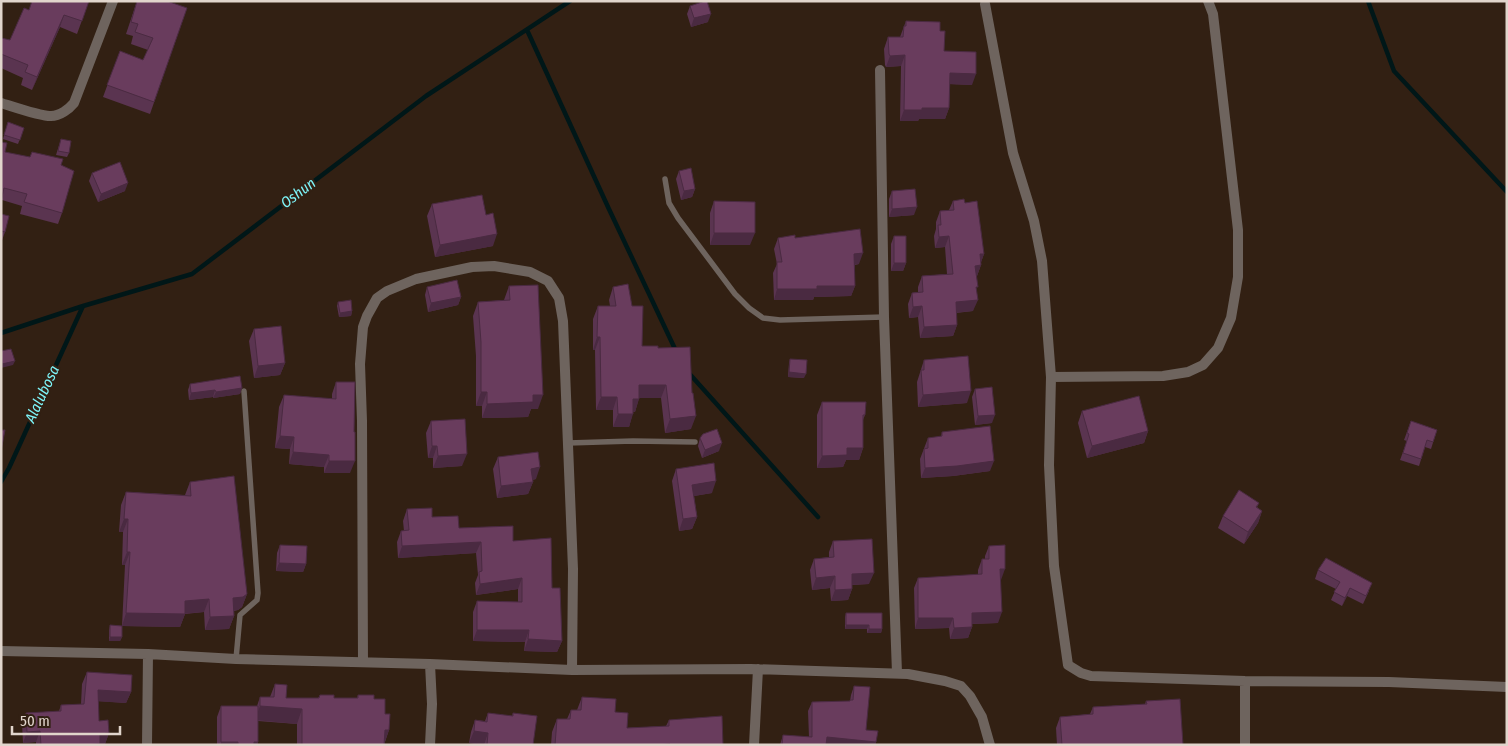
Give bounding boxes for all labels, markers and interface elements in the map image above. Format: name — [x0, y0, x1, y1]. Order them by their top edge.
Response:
water label: Oshun — [277, 174, 319, 212]
water label: Alalubosa — [21, 362, 63, 426]
scale bar — [12, 704, 120, 736]
text: 50 m — [20, 712, 50, 730]

